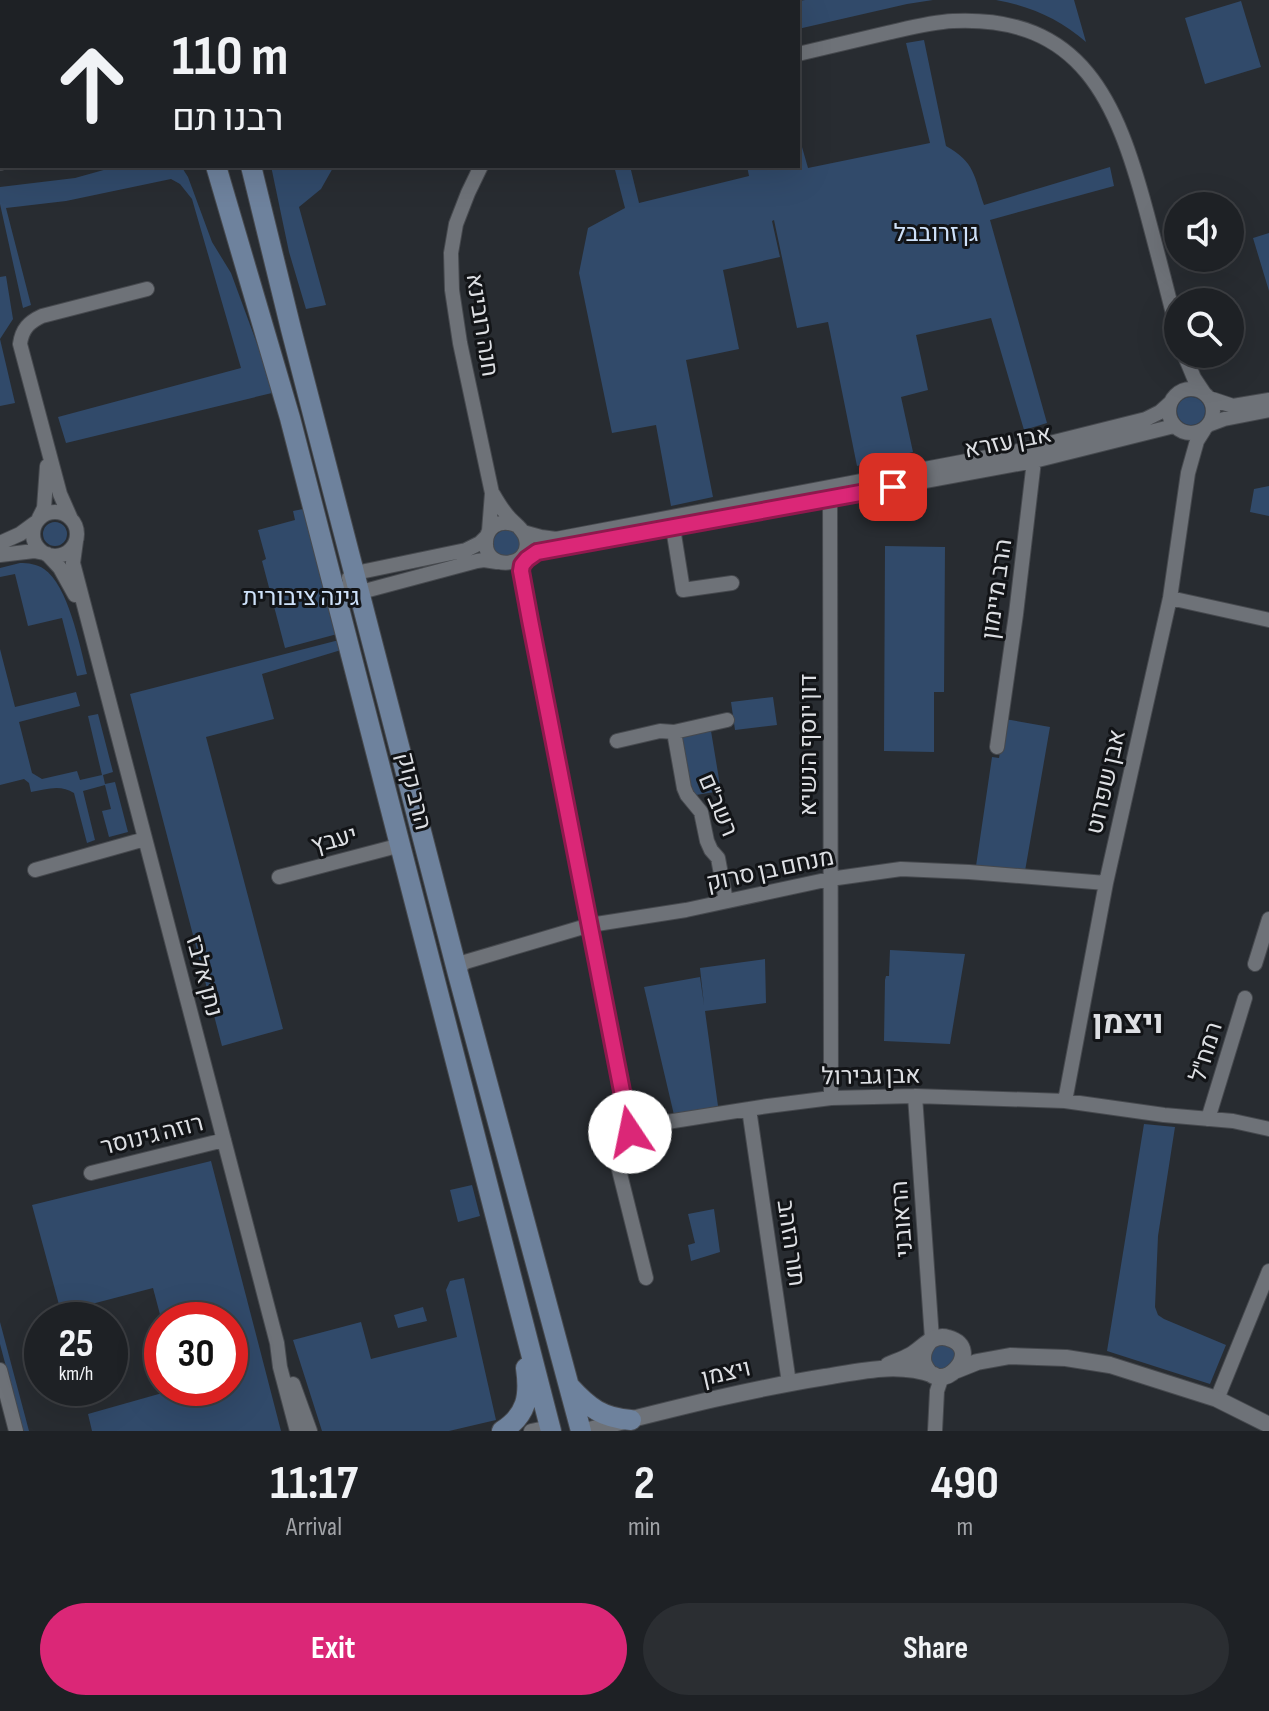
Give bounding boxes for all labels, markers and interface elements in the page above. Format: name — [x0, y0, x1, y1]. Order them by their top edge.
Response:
text: 110 m — [172, 24, 288, 91]
icon: ahead — [40, 32, 144, 136]
text: רבנו תם — [172, 98, 283, 141]
map controls — [1164, 192, 1244, 368]
button: sound — [1164, 192, 1244, 272]
park label: גן זרובבל — [894, 219, 978, 248]
street label: חנה רובינא — [460, 271, 504, 379]
button: search — [1164, 288, 1244, 368]
street label: אבן עזרא — [962, 419, 1054, 465]
pin — [859, 453, 927, 521]
icon: arrive — [871, 465, 915, 509]
street label: הרב מיימון — [976, 537, 1018, 641]
park label: גינה ציבורית — [242, 583, 360, 612]
street label: דון יוסף הנשיא — [794, 674, 823, 816]
street label: אבן שפרוט — [1080, 727, 1132, 837]
street label: הרב קוק — [390, 749, 438, 833]
street label: רשב"ם — [692, 769, 744, 841]
street label: יעבץ — [308, 820, 360, 860]
street label: מנחם בן סרוק — [703, 842, 837, 898]
street label: נתן אלבז — [179, 932, 229, 1020]
district label: ויצמן — [1092, 1004, 1164, 1043]
street label: רמח"ל — [1183, 1019, 1229, 1085]
street label: אבן גבירול — [821, 1061, 921, 1091]
position arrow — [588, 1090, 672, 1174]
street label: רוזה גינוסר — [98, 1108, 206, 1162]
street label: הראובני — [885, 1180, 919, 1258]
street label: תור הזהב — [771, 1198, 811, 1288]
speed limit sign: 30 — [144, 1302, 248, 1406]
text: 25 — [58, 1320, 94, 1368]
street label: ויצמן — [699, 1353, 753, 1393]
text: km/h — [59, 1362, 93, 1386]
text: 11:17 — [270, 1455, 358, 1512]
text: 2 — [634, 1455, 655, 1512]
text: 490 — [931, 1455, 999, 1512]
text: Arrival — [286, 1512, 342, 1543]
text: min — [628, 1512, 661, 1543]
text: m — [956, 1512, 973, 1543]
button: Exit — [40, 1603, 627, 1695]
button: Share — [643, 1603, 1229, 1695]

